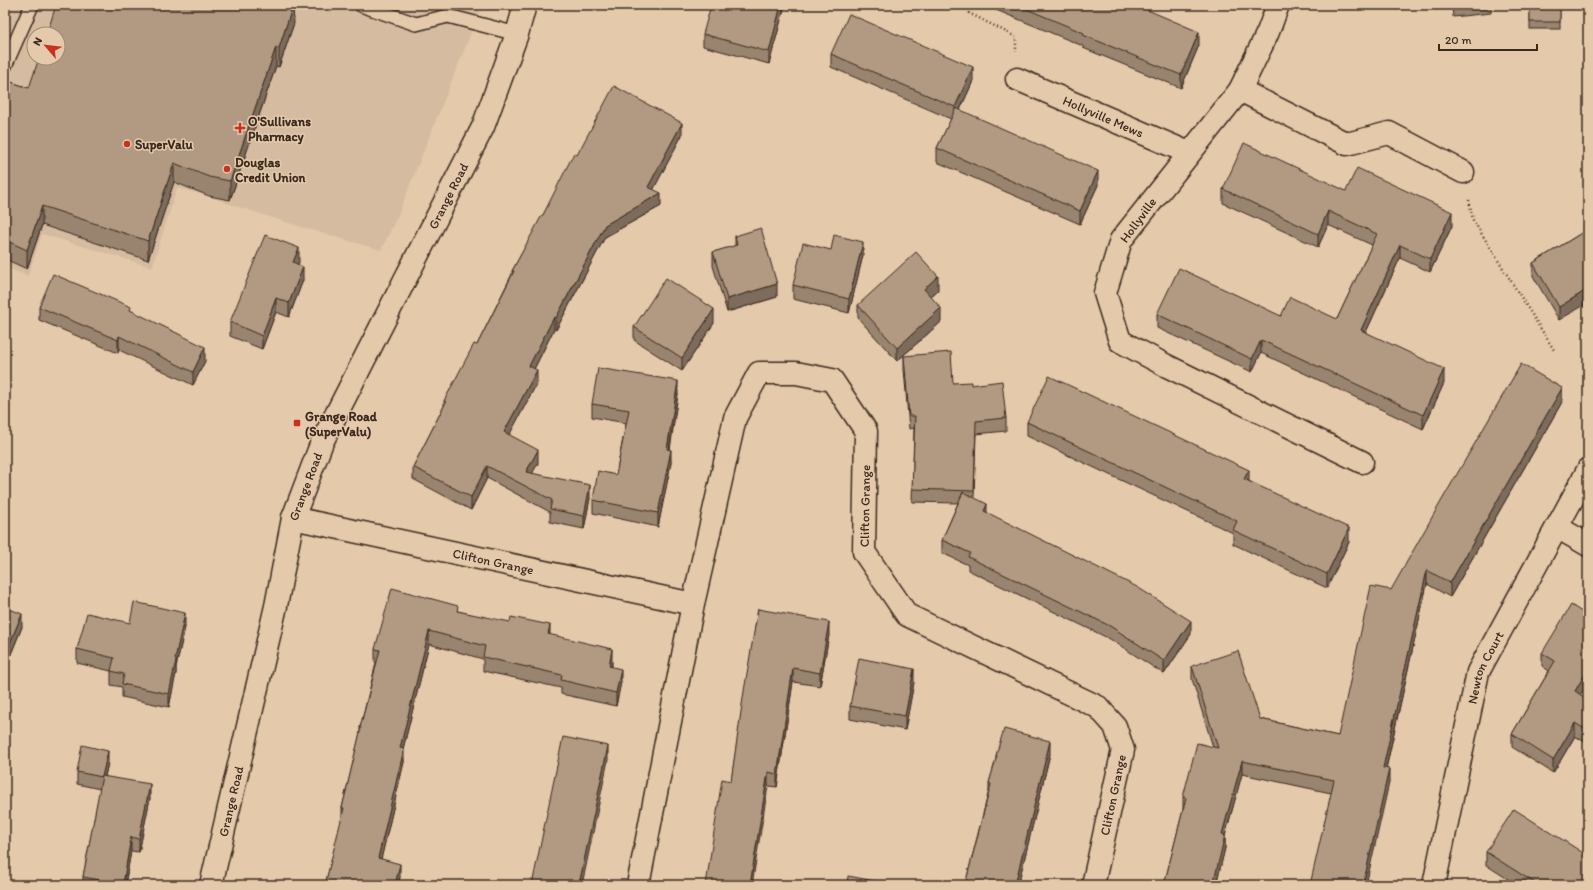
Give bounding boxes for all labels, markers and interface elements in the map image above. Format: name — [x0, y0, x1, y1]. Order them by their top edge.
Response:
north arrow — [26, 26, 66, 66]
scale bar — [1439, 26, 1537, 52]
text: 20 m — [1445, 33, 1472, 47]
text: N — [30, 35, 45, 48]
street label: Hollyville Mews — [1061, 92, 1146, 140]
place label: O'Sullivans Pharmacy — [248, 114, 311, 145]
marker: O'Sullivans Pharmacy — [235, 123, 245, 133]
place label: SuperValu — [135, 137, 194, 153]
marker: SuperValu — [122, 139, 132, 149]
place label: Douglas Credit Union — [235, 155, 307, 185]
street label: Grange Road — [425, 160, 471, 231]
marker: Douglas Credit Union — [222, 164, 232, 174]
street label: Hollyville — [1117, 195, 1159, 245]
place label: Grange Road (SuperValu) — [305, 409, 378, 440]
marker: Grange Road (SuperValu) — [292, 418, 302, 428]
street label: Grange Road — [285, 450, 325, 523]
street label: Clifton Grange — [857, 465, 873, 547]
street label: Clifton Grange — [452, 545, 535, 577]
street label: Newton Court — [1464, 628, 1506, 705]
street label: Clifton Grange — [1097, 753, 1129, 837]
street label: Grange Road — [215, 764, 246, 838]

